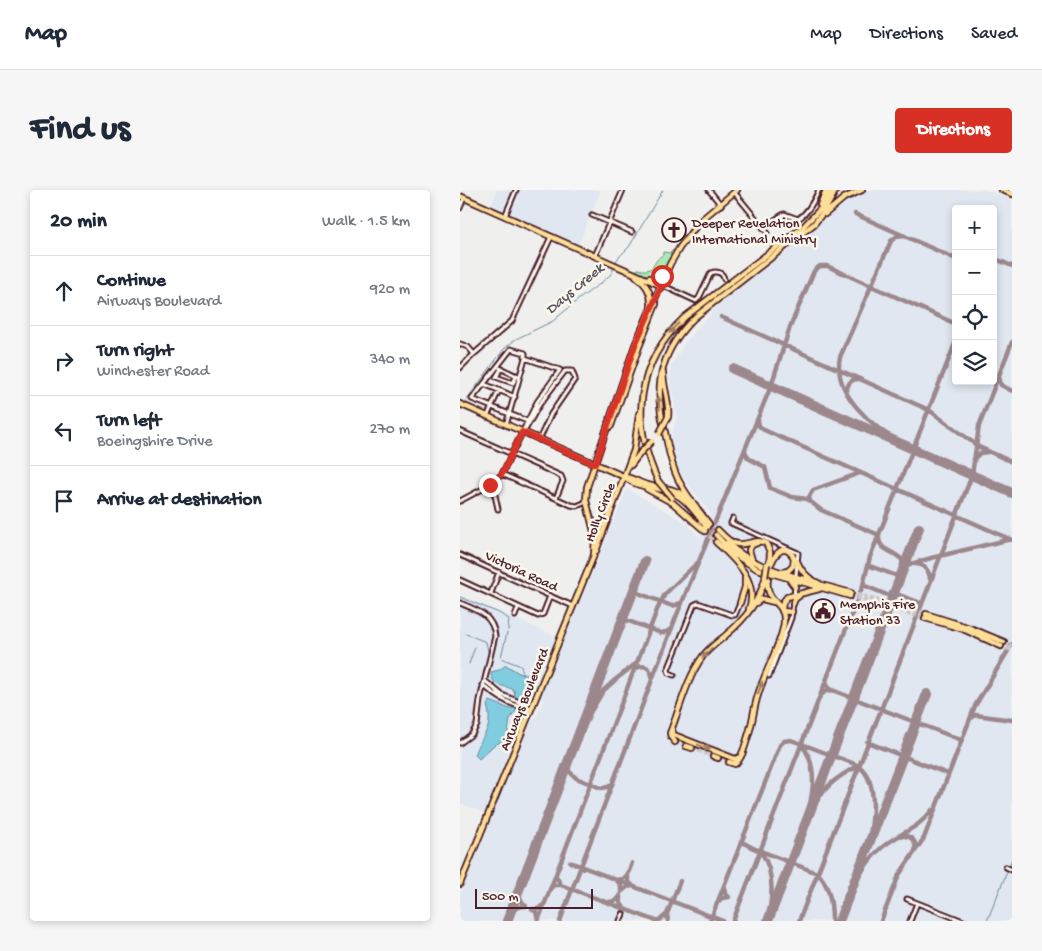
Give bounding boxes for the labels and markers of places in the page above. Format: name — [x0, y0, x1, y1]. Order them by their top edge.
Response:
place label: Deeper Revelation International Ministry — [691, 216, 816, 249]
church icon: Deeper Revelation International Ministry — [661, 217, 687, 243]
place label: Memphis Fire Station 33 — [840, 597, 916, 630]
public building icon: Memphis Fire Station 33 — [810, 598, 836, 624]

